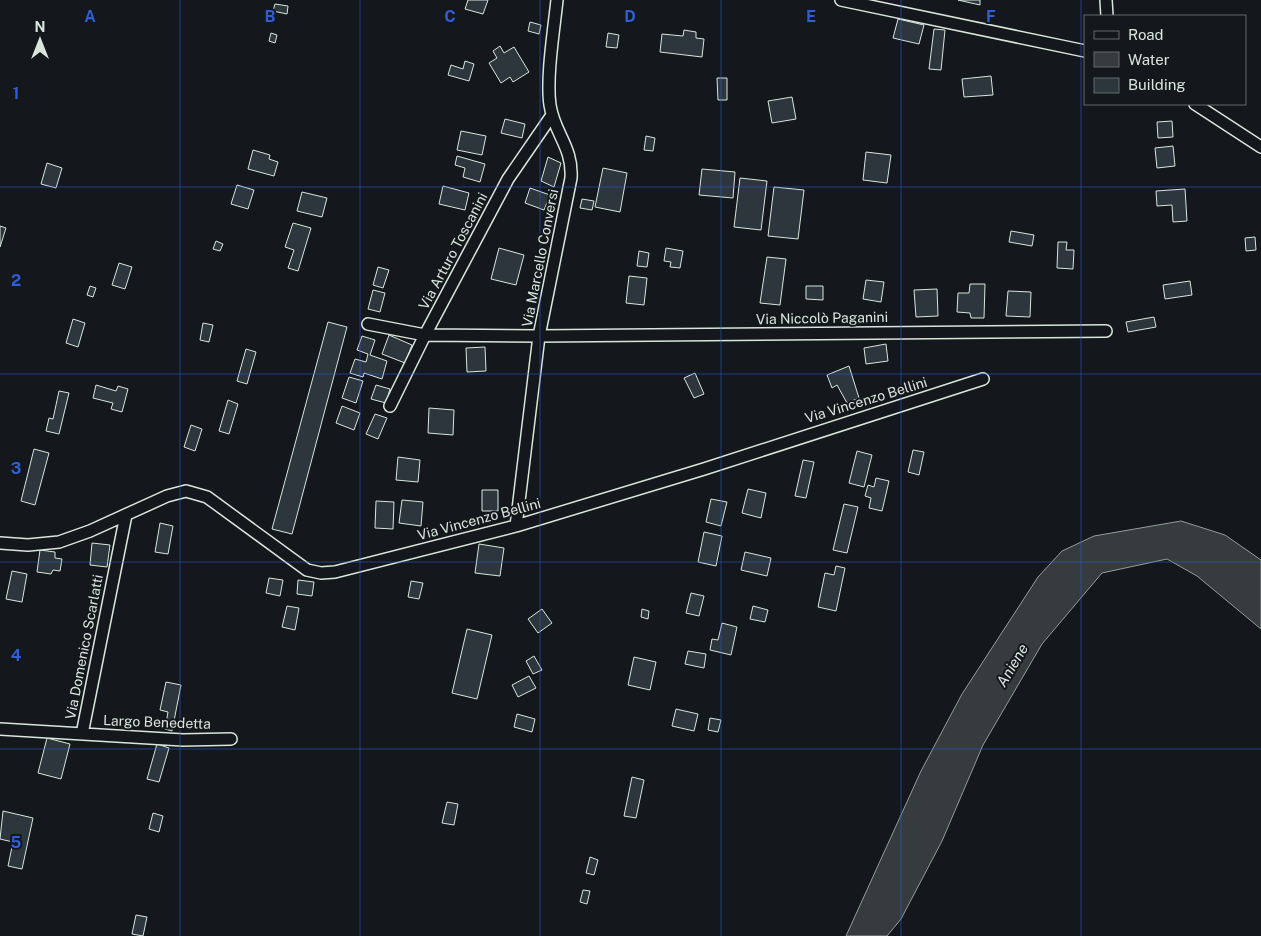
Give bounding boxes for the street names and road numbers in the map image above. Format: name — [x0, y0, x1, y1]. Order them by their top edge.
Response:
street label: Via Marcello Conversi — [519, 188, 561, 328]
street label: Via Arturo Toscanini — [415, 190, 491, 312]
street label: Via Niccolò Paganini — [756, 309, 888, 327]
street label: Via Vincenzo Bellini — [803, 374, 929, 426]
street label: Via Vincenzo Bellini — [416, 495, 542, 543]
street label: Via Domenico Scarlatti — [62, 573, 106, 721]
street label: Largo Benedetta — [103, 712, 211, 732]

